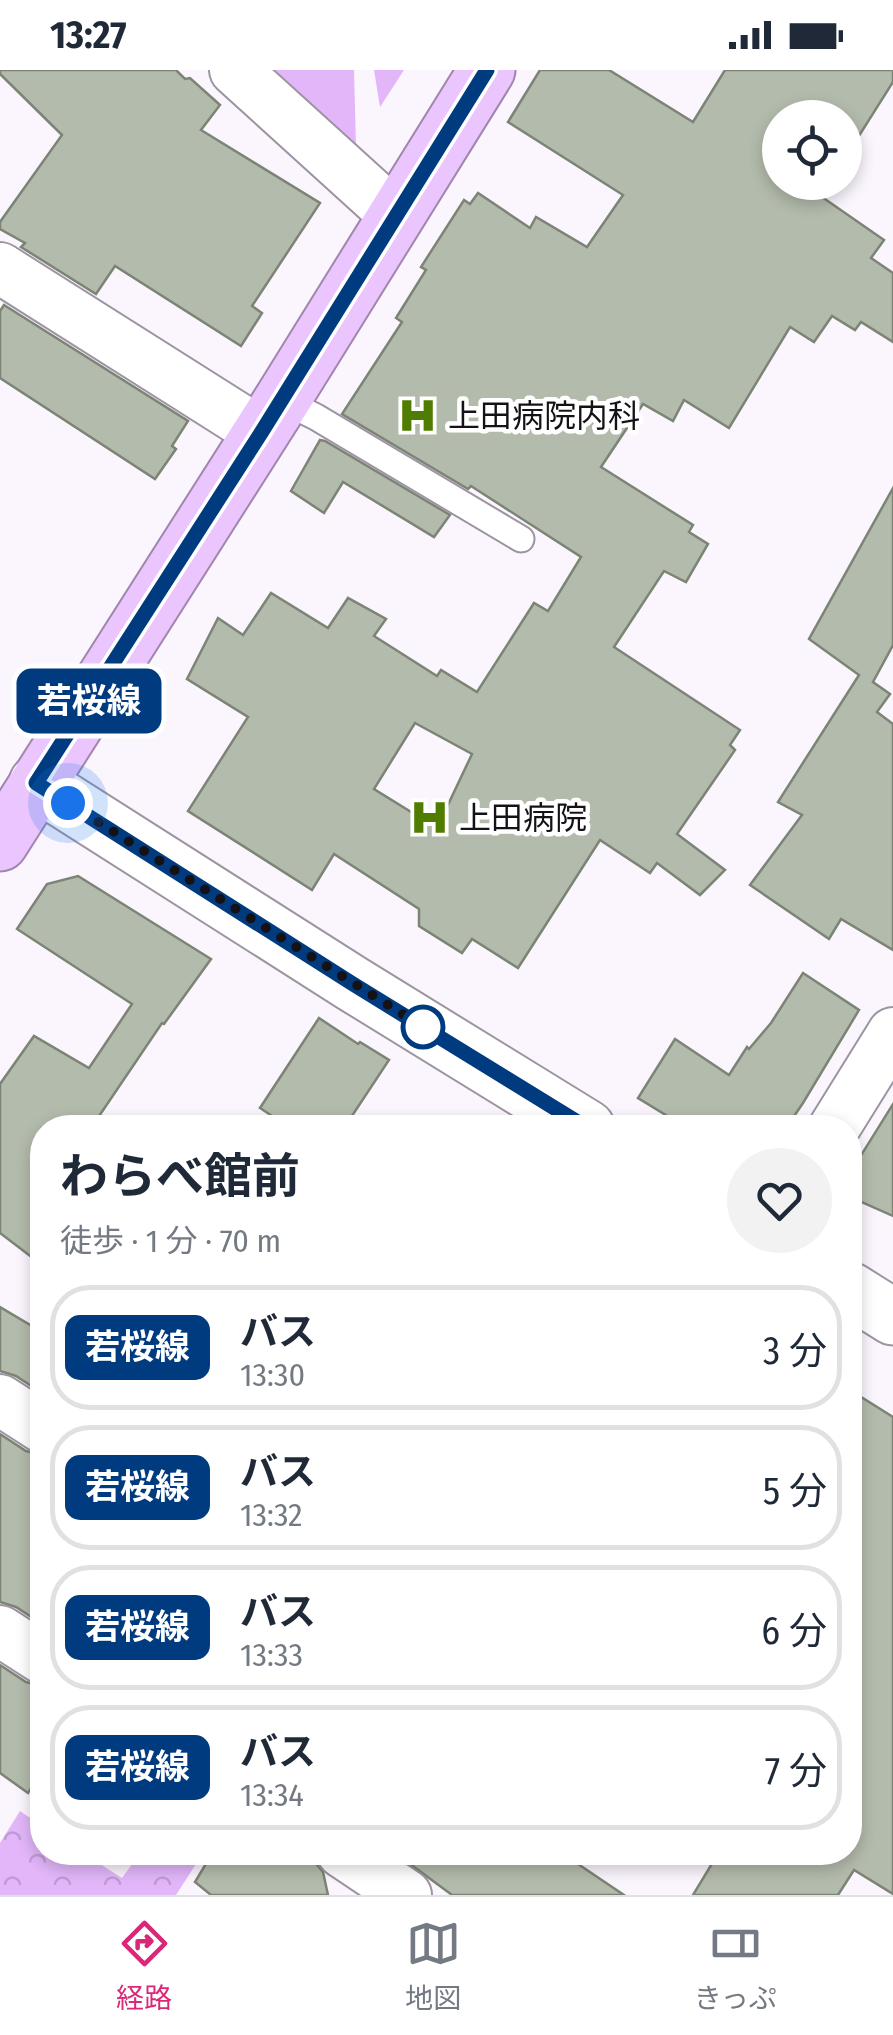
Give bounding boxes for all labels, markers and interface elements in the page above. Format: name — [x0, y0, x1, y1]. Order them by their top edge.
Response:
text: 13:27 — [50, 12, 126, 58]
map controls — [762, 100, 862, 200]
button: locate — [762, 100, 862, 200]
hospital icon: 上田病院内科 — [397, 395, 439, 437]
place label: 上田病院内科 — [448, 397, 640, 435]
line badge: 若桜線 — [32, 668, 146, 734]
text: 若桜線 — [36, 680, 142, 722]
your location — [43, 778, 93, 828]
hospital icon: 上田病院 — [408, 797, 450, 839]
place label: 上田病院 — [459, 799, 587, 837]
unlabelled marker — [402, 1006, 444, 1048]
text: わらべ館前 — [60, 1148, 300, 1206]
button: heart — [727, 1148, 832, 1253]
text: 徒歩 · 1 分 · 70 m — [60, 1222, 281, 1260]
text: バス — [240, 1309, 316, 1355]
text: 若桜線 — [85, 1326, 190, 1368]
text: 3 分 — [763, 1328, 827, 1374]
text: 13:30 — [240, 1356, 305, 1394]
text: バス — [240, 1449, 316, 1495]
text: 若桜線 — [85, 1466, 190, 1508]
text: 5 分 — [763, 1468, 827, 1514]
text: 13:32 — [240, 1496, 302, 1534]
text: バス — [240, 1589, 316, 1635]
text: 若桜線 — [85, 1606, 190, 1648]
text: 6 分 — [761, 1608, 827, 1654]
text: 13:33 — [240, 1636, 303, 1674]
text: バス — [240, 1729, 316, 1775]
text: 若桜線 — [85, 1746, 190, 1788]
text: 7 分 — [765, 1748, 827, 1794]
text: 13:34 — [240, 1776, 304, 1814]
tab: 経路 — [116, 1916, 172, 2016]
tab: 地図 — [405, 1916, 461, 2016]
tab: きっぷ — [694, 1916, 777, 2016]

